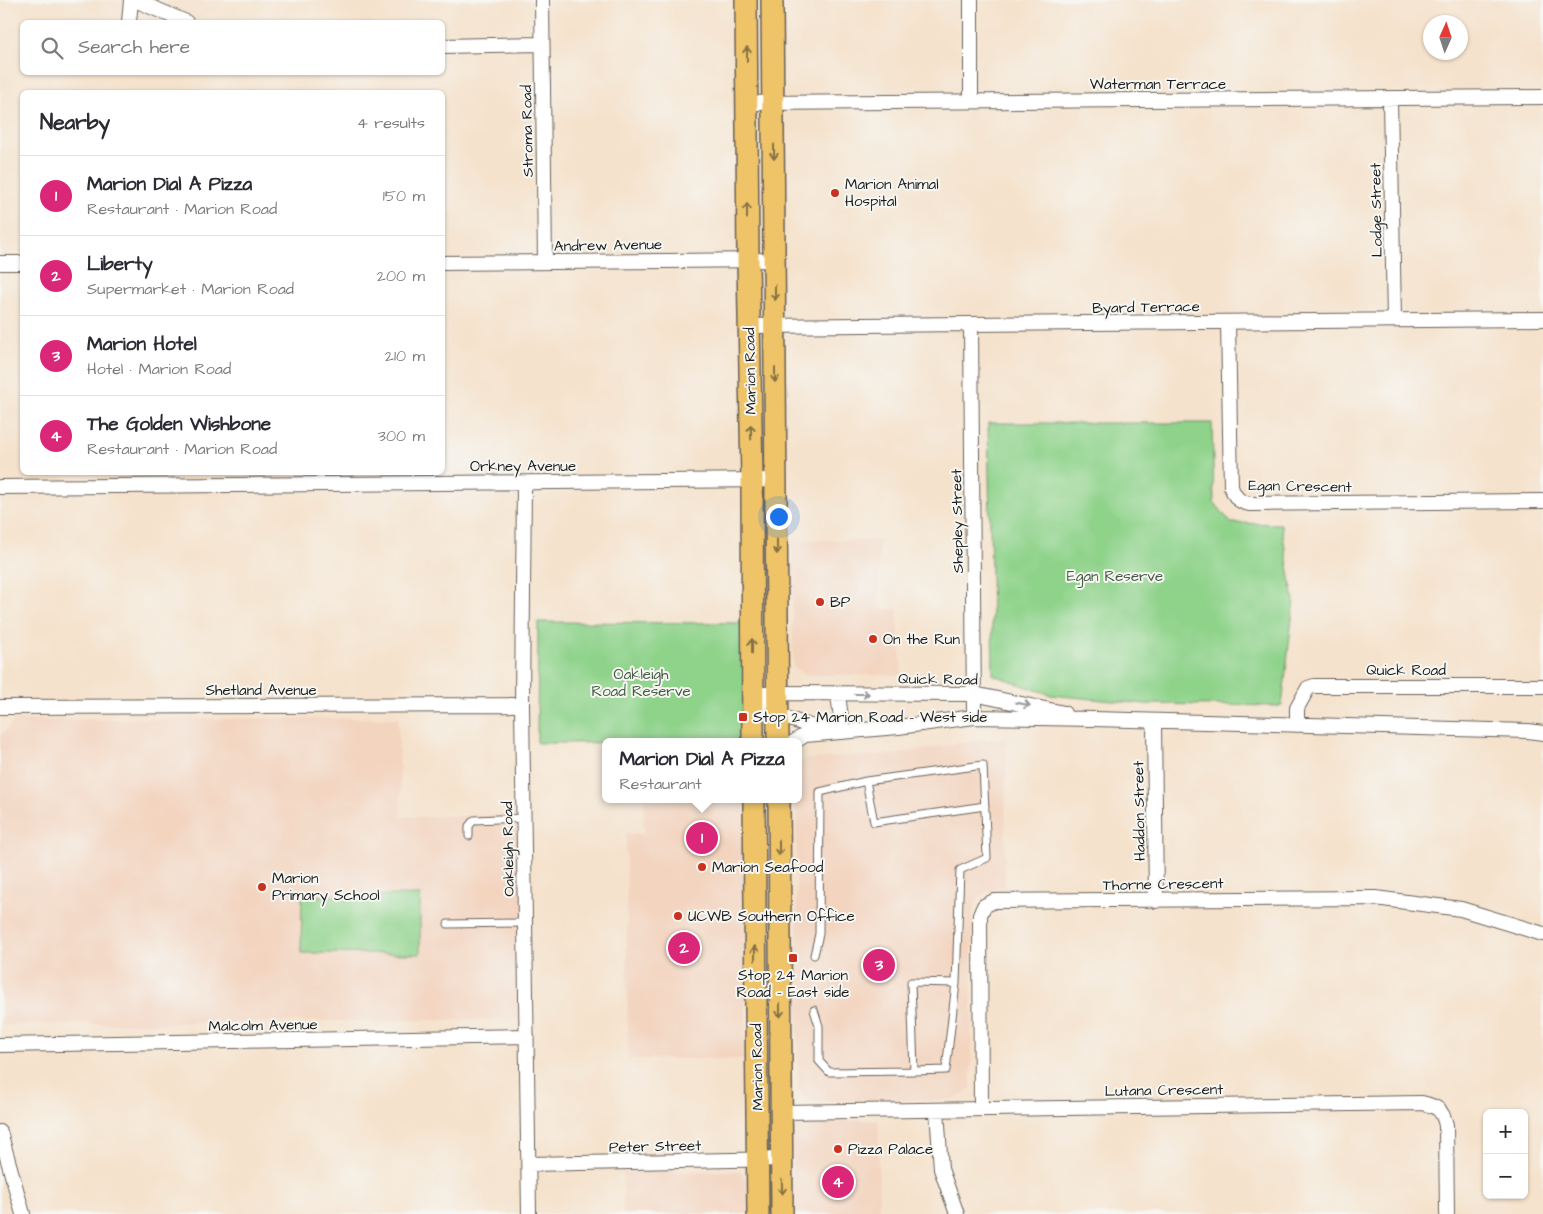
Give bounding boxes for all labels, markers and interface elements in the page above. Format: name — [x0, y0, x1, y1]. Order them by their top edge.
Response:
north arrow — [1423, 15, 1468, 60]
search box — [20, 20, 445, 75]
icon: search — [38, 34, 66, 62]
text: Search here — [78, 34, 190, 61]
one-way arrow — [742, 47, 751, 63]
street label: Waterman Terrace — [1090, 74, 1226, 95]
street label: Stroma Road — [516, 84, 539, 177]
text: Nearby — [40, 108, 110, 137]
text: 4 results — [357, 112, 425, 134]
one-way arrow — [769, 143, 778, 159]
street label: Lodge Street — [1365, 162, 1389, 257]
text: Marion Dial A Pizza — [87, 171, 252, 198]
place label: Marion Animal Hospital — [845, 174, 939, 212]
text: 1 — [55, 185, 57, 207]
text: 150 m — [383, 185, 425, 207]
marker: Marion Animal Hospital — [829, 187, 841, 199]
text: Restaurant · Marion Road — [87, 198, 277, 220]
one-way arrow — [742, 203, 752, 220]
street label: Andrew Avenue — [554, 234, 662, 257]
text: Liberty — [87, 251, 153, 278]
text: 2 — [51, 265, 61, 287]
text: 200 m — [377, 265, 425, 287]
text: Supermarket · Marion Road — [87, 278, 294, 300]
one-way arrow — [770, 284, 780, 301]
street label: Byard Terrace — [1092, 296, 1200, 320]
street label: Marion Road — [739, 327, 762, 415]
text: Marion Hotel — [87, 331, 197, 358]
text: 3 — [52, 345, 60, 367]
text: 210 m — [385, 345, 425, 367]
text: Hotel · Marion Road — [87, 358, 231, 380]
one-way arrow — [771, 367, 780, 383]
text: The Golden Wishbone — [87, 411, 271, 438]
one-way arrow — [746, 424, 756, 440]
text: 4 — [51, 425, 61, 447]
text: 300 m — [378, 425, 425, 447]
text: Restaurant · Marion Road — [87, 438, 277, 460]
street label: Orkney Avenue — [470, 456, 576, 478]
street label: Shepley Street — [946, 469, 970, 573]
street label: Egan Crescent — [1248, 475, 1352, 499]
your location — [766, 504, 792, 530]
one-way arrow — [772, 538, 782, 554]
park label: Egan Reserve — [1067, 566, 1163, 588]
place label: BP — [830, 592, 851, 613]
marker: BP — [814, 596, 826, 608]
place label: On the Run — [883, 629, 960, 650]
marker: On the Run — [867, 633, 879, 645]
one-way arrow — [747, 638, 757, 654]
street label: Quick Road — [1366, 660, 1446, 681]
park label: Oakleigh Road Reserve — [591, 664, 691, 702]
street label: Quick Road — [898, 668, 978, 691]
street label: Shetland Avenue — [205, 680, 317, 701]
one-way arrow — [853, 689, 869, 699]
one-way arrow — [1015, 700, 1031, 710]
place label: Stop 24 Marion Road - West side — [753, 707, 987, 728]
marker: Stop 24 Marion Road - West side — [737, 711, 749, 723]
popup — [602, 738, 802, 803]
text: Marion Dial A Pizza — [619, 746, 785, 773]
street label: Haddon Street — [1128, 761, 1151, 861]
text: Restaurant — [619, 773, 702, 795]
street label: Oakleigh Road — [497, 801, 521, 897]
pin: 1 — [686, 819, 718, 857]
one-way arrow — [774, 840, 784, 856]
place label: Marion Seafood — [712, 857, 824, 878]
marker: Marion Seafood — [696, 861, 708, 873]
place label: Marion Primary School — [272, 868, 380, 907]
street label: Thorne Crescent — [1102, 873, 1224, 896]
marker: Marion Primary School — [256, 881, 268, 893]
place label: UCWB Southern Office — [688, 906, 855, 927]
marker: UCWB Southern Office — [672, 910, 684, 922]
pin: 2 — [668, 929, 700, 967]
one-way arrow — [750, 946, 760, 962]
pin: 3 — [863, 946, 895, 984]
marker: Stop 24 Marion Road - East side — [787, 952, 799, 964]
place label: Stop 24 Marion Road - East side — [737, 965, 849, 1003]
one-way arrow — [776, 1002, 785, 1018]
street label: Malcolm Avenue — [208, 1014, 318, 1037]
street label: Marion Road — [746, 1023, 769, 1111]
street label: Lutana Crescent — [1105, 1079, 1223, 1102]
map controls — [1483, 1109, 1528, 1199]
button: + — [1483, 1109, 1528, 1154]
street label: Peter Street — [609, 1135, 701, 1158]
place label: Pizza Palace — [848, 1139, 933, 1160]
marker: Pizza Palace — [832, 1143, 844, 1155]
button: − — [1483, 1154, 1528, 1199]
pin: 4 — [822, 1163, 854, 1201]
one-way arrow — [777, 1178, 787, 1194]

